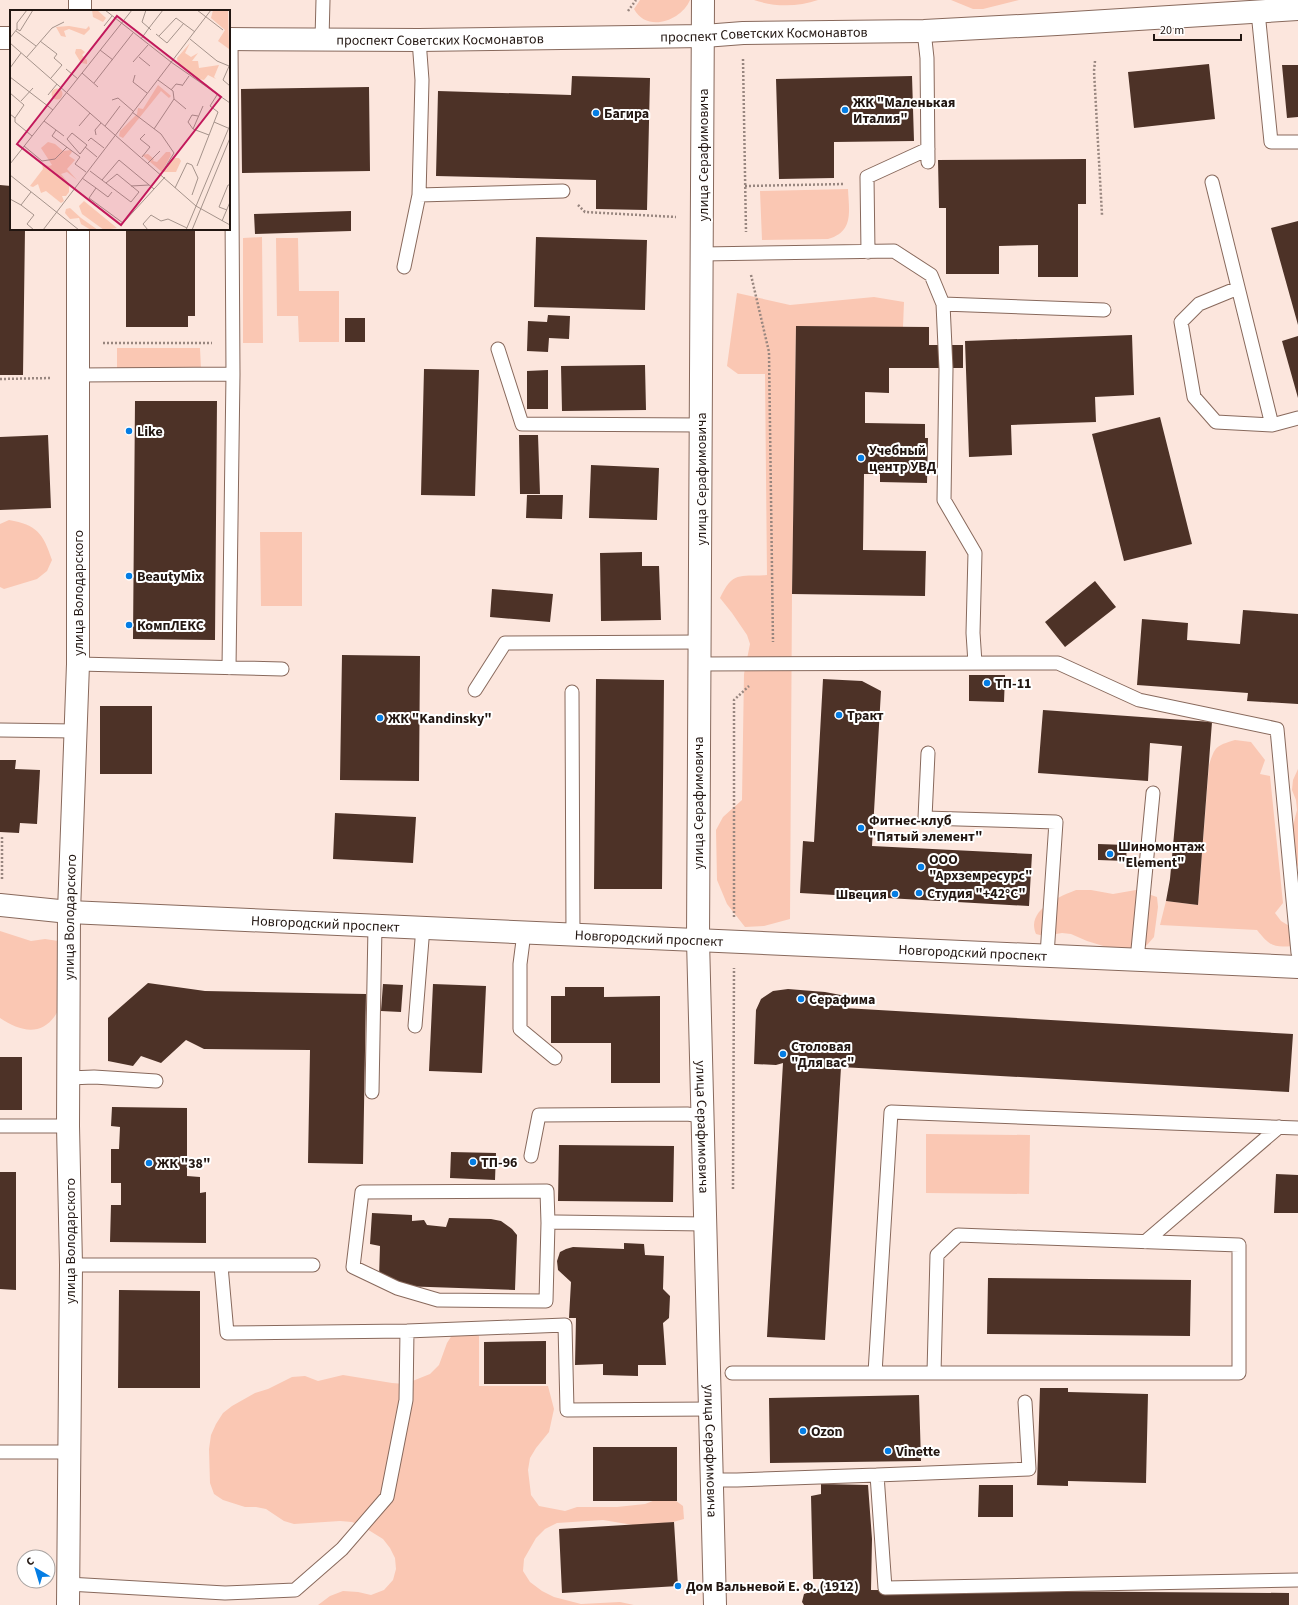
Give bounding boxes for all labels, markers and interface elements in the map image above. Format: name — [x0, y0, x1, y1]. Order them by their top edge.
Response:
inset map — [10, 10, 230, 230]
scale bar — [1154, 16, 1241, 42]
text: 20 m — [1160, 22, 1184, 39]
street label: проспект Советских Космонавтов — [660, 23, 868, 48]
street label: проспект Советских Космонавтов — [336, 29, 544, 51]
street label: улица Серафимовича — [694, 89, 714, 221]
place label: ЖК "Маленькая Италия" — [853, 93, 955, 129]
place label: Багира — [604, 104, 649, 124]
marker: ЖК "Маленькая Италия" — [840, 105, 850, 115]
marker: Багира — [591, 108, 601, 118]
street label: улица Серафимовича — [692, 413, 712, 545]
place label: Like — [137, 422, 163, 442]
marker: Like — [124, 426, 134, 436]
place label: Учебный центр УВД — [869, 441, 937, 477]
marker: Учебный центр УВД — [856, 453, 866, 463]
street label: улица Володарского — [69, 530, 89, 656]
place label: BeautyMix — [137, 567, 202, 587]
marker: BeautyMix — [124, 571, 134, 581]
place label: КомпЛЕКС — [137, 616, 204, 636]
marker: КомпЛЕКС — [124, 620, 134, 630]
place label: ТП-11 — [995, 674, 1032, 694]
marker: ТП-11 — [982, 678, 992, 688]
place label: Тракт — [847, 706, 884, 726]
place label: ЖК "Kandinsky" — [388, 709, 492, 729]
marker: Тракт — [834, 710, 844, 720]
marker: ЖК "Kandinsky" — [375, 713, 385, 723]
street label: улица Серафимовича — [689, 737, 709, 869]
place label: Фитнес-клуб "Пятый элемент" — [869, 811, 983, 847]
marker: Фитнес-клуб "Пятый элемент" — [856, 823, 866, 833]
place label: Шиномонтаж "Element" — [1118, 837, 1205, 873]
marker: Шиномонтаж "Element" — [1105, 849, 1115, 859]
place label: ООО "Архземресурс" — [929, 850, 1033, 886]
street label: улица Володарского — [60, 854, 82, 980]
marker: ООО "Архземресурс" — [916, 862, 926, 872]
place label: Студия "+42°C" — [927, 884, 1026, 904]
place label: Швеция — [835, 885, 887, 905]
marker: Студия "+42°C" — [914, 888, 924, 898]
marker: Швеция — [890, 889, 900, 899]
street label: Новгородский проспект — [251, 911, 401, 938]
street label: Новгородский проспект — [574, 926, 724, 952]
street label: Новгородский проспект — [898, 940, 1048, 967]
place label: Серафима — [809, 990, 875, 1010]
marker: Серафима — [796, 994, 806, 1004]
place label: Столовая "Для вас" — [791, 1037, 855, 1073]
marker: Столовая "Для вас" — [778, 1049, 788, 1059]
street label: улица Серафимовича — [690, 1060, 713, 1194]
place label: ТП-96 — [481, 1153, 518, 1173]
place label: ЖК "38" — [157, 1154, 210, 1174]
marker: ТП-96 — [468, 1157, 478, 1167]
marker: ЖК "38" — [144, 1158, 154, 1168]
street label: улица Володарского — [61, 1178, 81, 1304]
street label: улица Серафимовича — [698, 1384, 722, 1518]
place label: Ozon — [811, 1422, 842, 1442]
marker: Ozon — [798, 1426, 808, 1436]
place label: Vinette — [895, 1442, 940, 1462]
marker: Vinette — [883, 1446, 893, 1456]
north arrow — [16, 1549, 56, 1589]
text: С — [23, 1553, 38, 1569]
place label: Дом Вальневой Е. Ф. (1912) — [686, 1577, 859, 1597]
marker: Дом Вальневой Е. Ф. (1912) — [673, 1581, 683, 1591]

